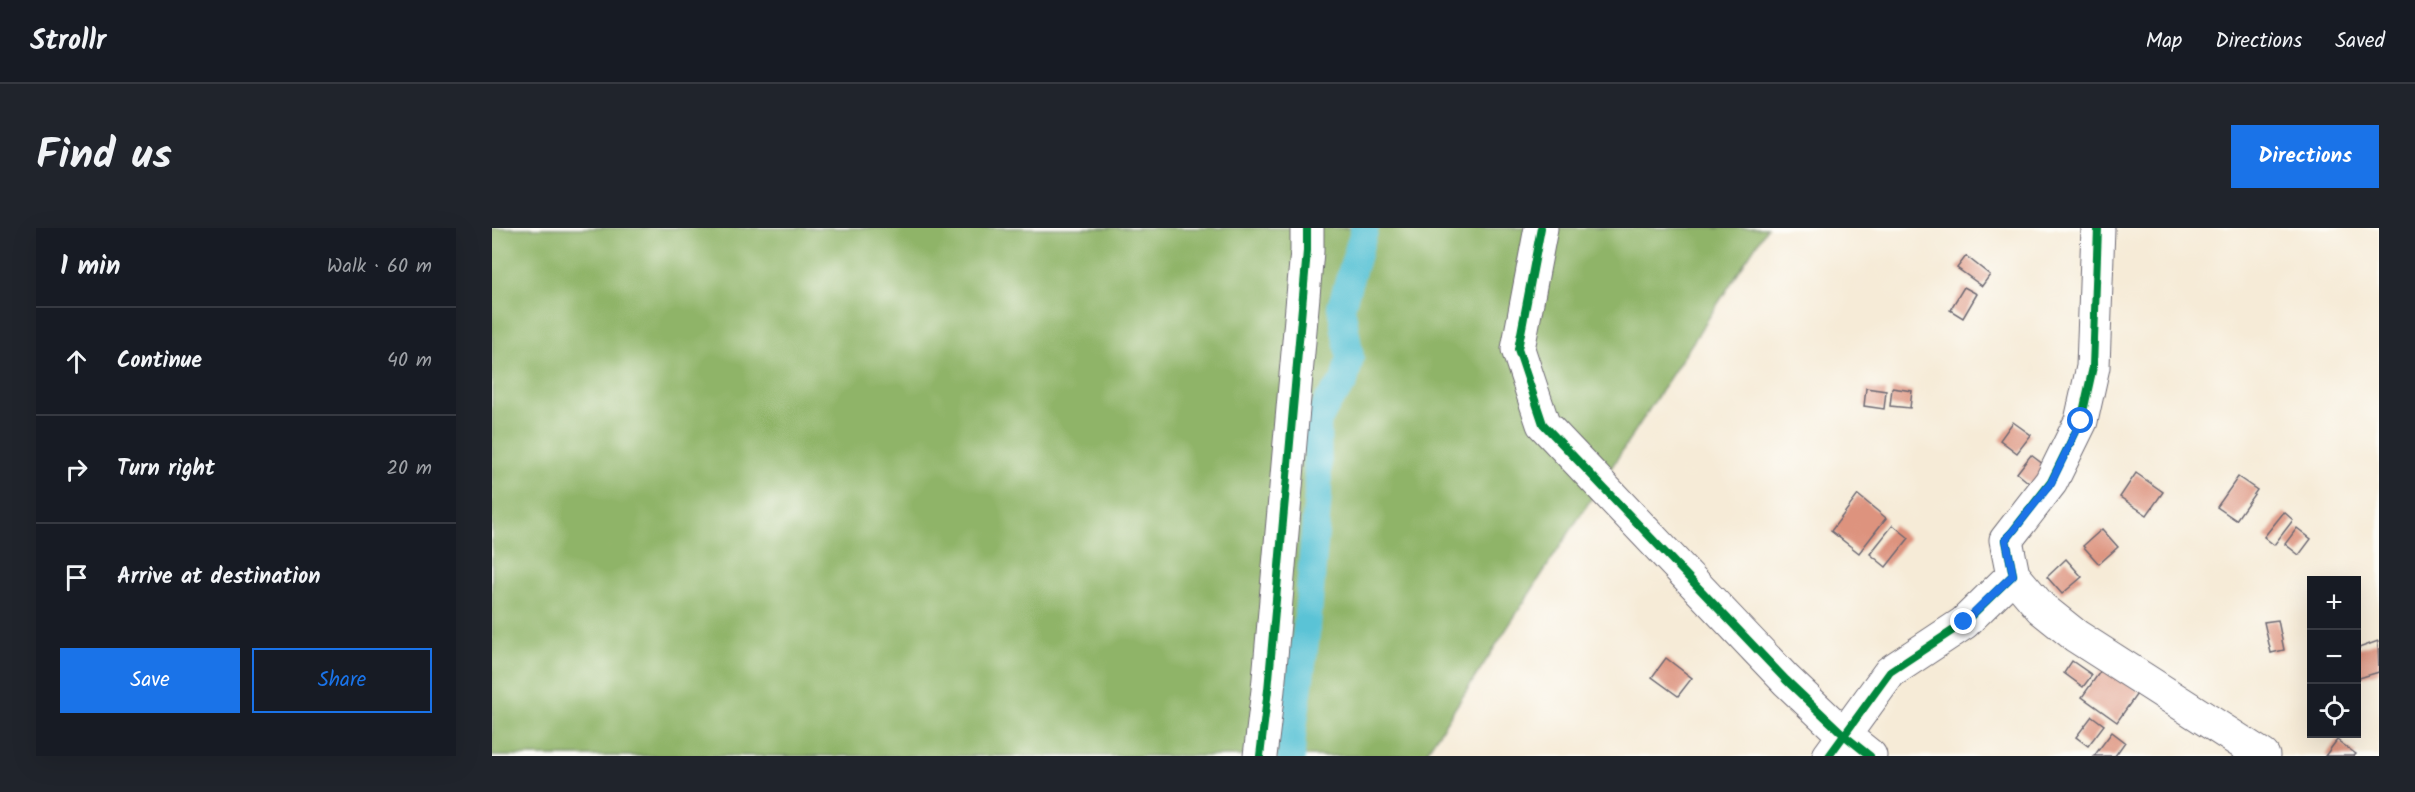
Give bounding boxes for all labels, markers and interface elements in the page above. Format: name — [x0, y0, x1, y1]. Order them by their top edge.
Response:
text: Strollr — [30, 19, 106, 64]
text: Map — [2146, 25, 2182, 58]
text: Directions — [2215, 25, 2302, 58]
text: Saved — [2335, 25, 2385, 58]
text: Find us — [36, 123, 172, 190]
button: Directions — [2231, 125, 2379, 188]
text: 1 min — [60, 246, 120, 288]
text: Walk · 60 m — [327, 251, 432, 283]
text: Continue — [117, 344, 202, 379]
icon: ahead — [60, 345, 93, 378]
text: 40 m — [387, 345, 432, 377]
route start — [2067, 407, 2093, 433]
text: Turn right — [117, 452, 215, 487]
icon: right — [60, 453, 93, 486]
text: 20 m — [386, 453, 432, 485]
text: Arrive at destination — [117, 560, 320, 595]
icon: arrive — [60, 561, 93, 594]
map controls — [2307, 576, 2361, 738]
button: + — [2307, 576, 2361, 630]
route end — [1950, 608, 1976, 634]
button: − — [2307, 630, 2361, 684]
button: Save — [60, 648, 240, 713]
button: Share — [252, 648, 432, 713]
button: locate — [2307, 684, 2361, 738]

